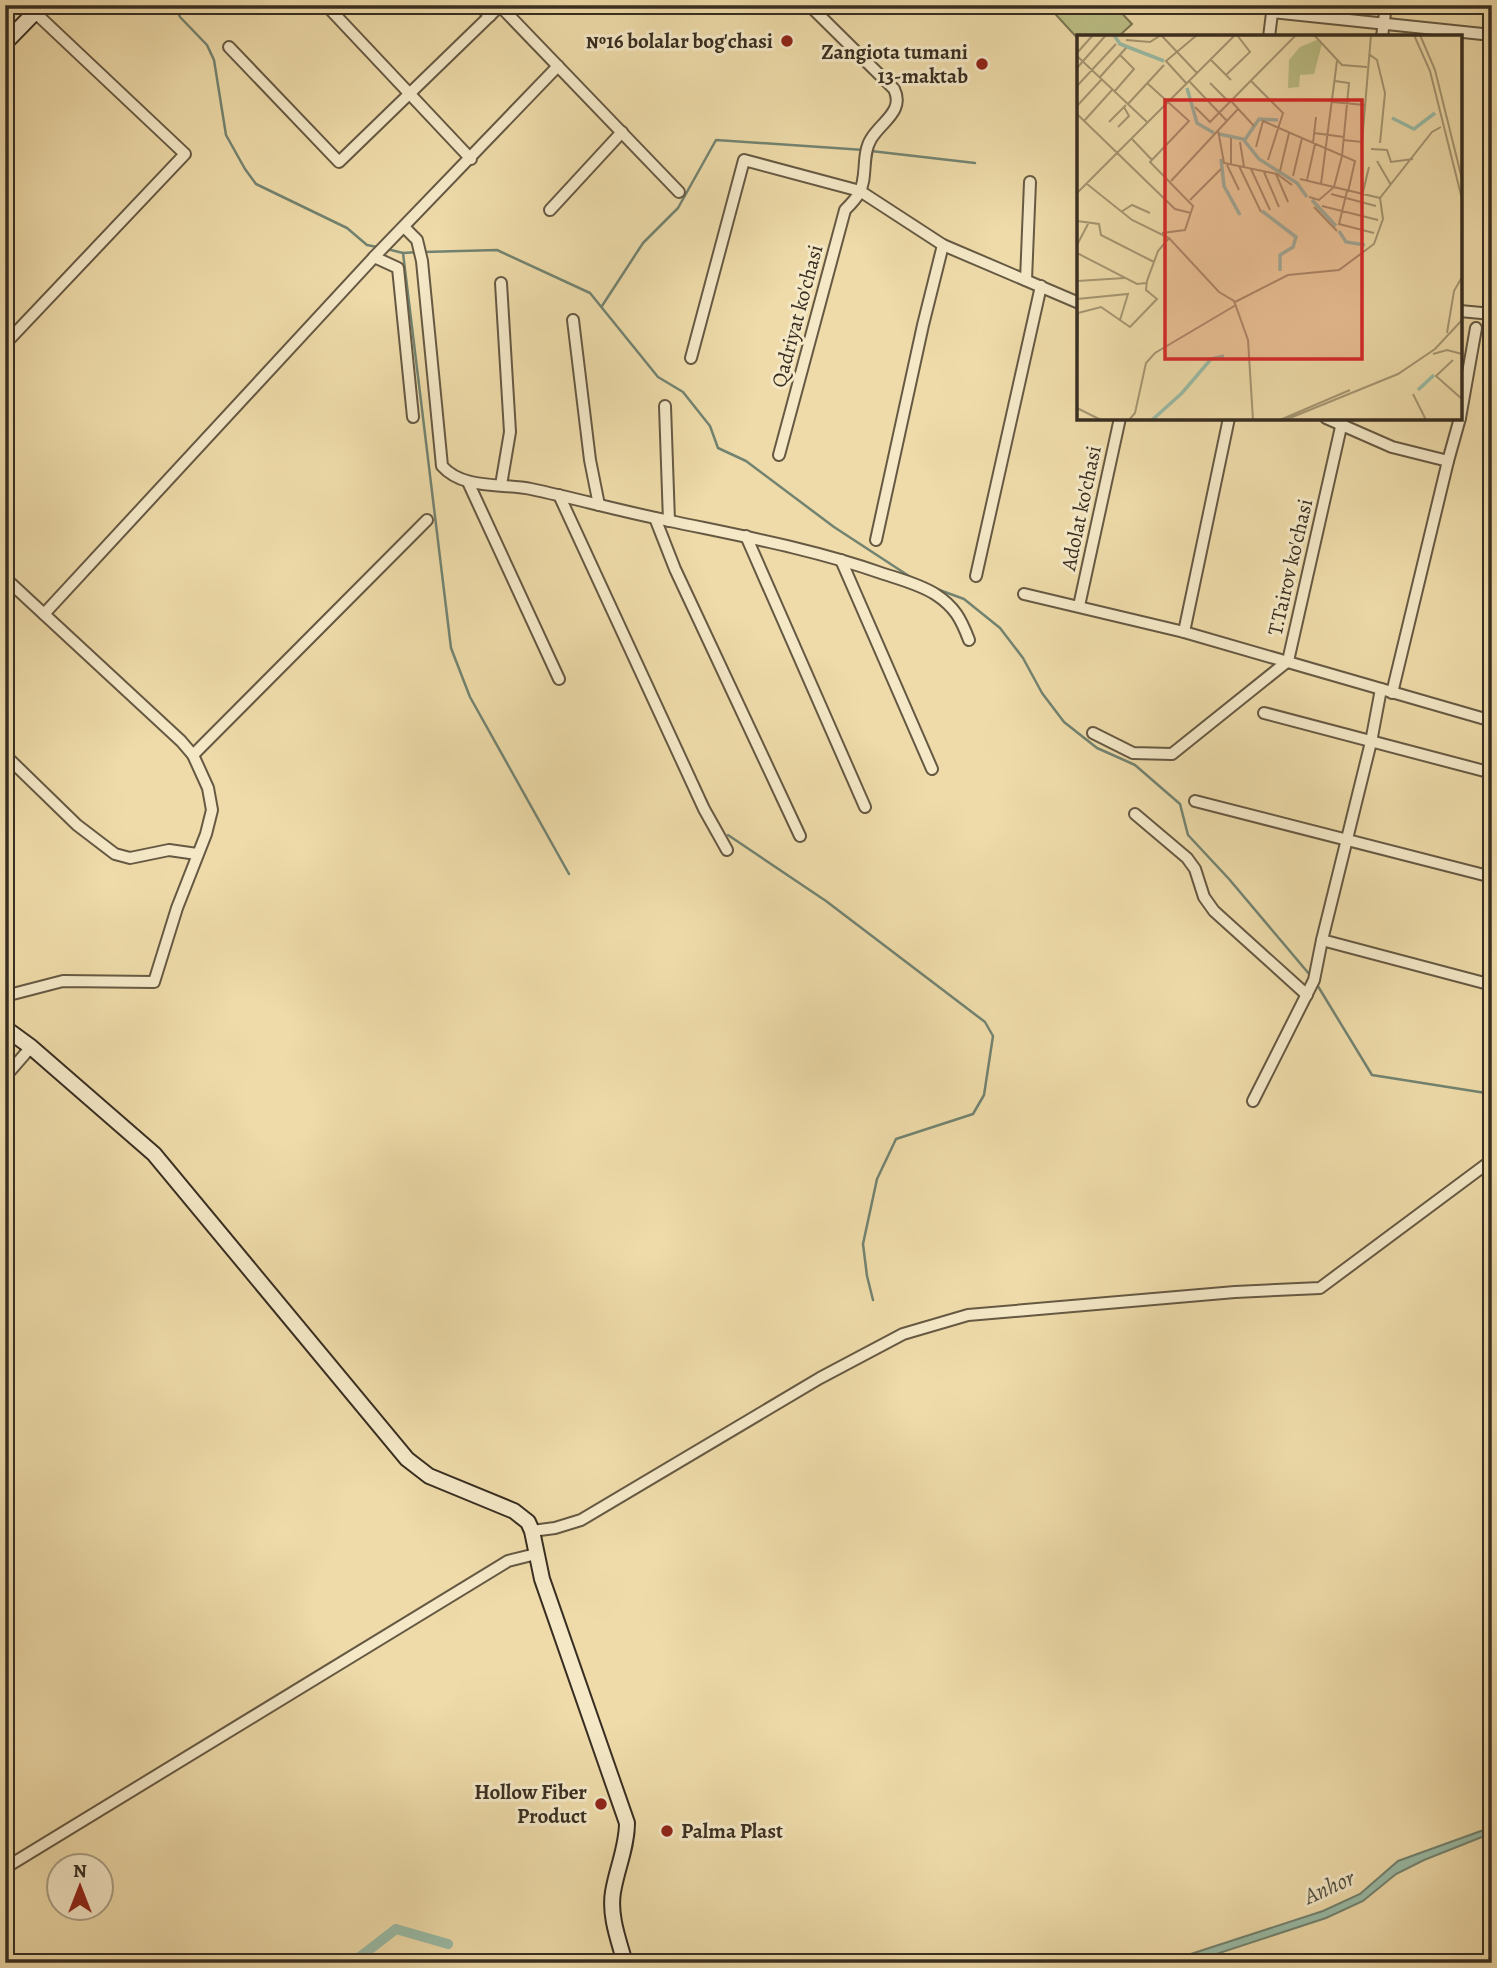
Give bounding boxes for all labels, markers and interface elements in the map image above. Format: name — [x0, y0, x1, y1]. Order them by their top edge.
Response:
place label: №16 bolalar bog'chasi — [586, 27, 773, 55]
marker: №16 bolalar bog'chasi — [779, 33, 795, 49]
inset map — [1077, 35, 1462, 420]
place label: Zangiota tumani 13-maktab — [821, 38, 968, 90]
marker: Zangiota tumani 13-maktab — [974, 56, 990, 72]
street label: Qadriyat ko'chasi — [764, 241, 830, 390]
street label: Adolat ko'chasi — [1054, 443, 1108, 574]
street label: T.Tairov ko'chasi — [1261, 496, 1319, 638]
place label: Hollow Fiber Product — [474, 1778, 587, 1830]
marker: Hollow Fiber Product — [593, 1796, 609, 1812]
place label: Palma Plast — [681, 1817, 783, 1845]
marker: Palma Plast — [659, 1823, 675, 1839]
north arrow — [46, 1853, 116, 1923]
text: N — [73, 1858, 87, 1884]
water label: Anhor — [1298, 1862, 1360, 1912]

